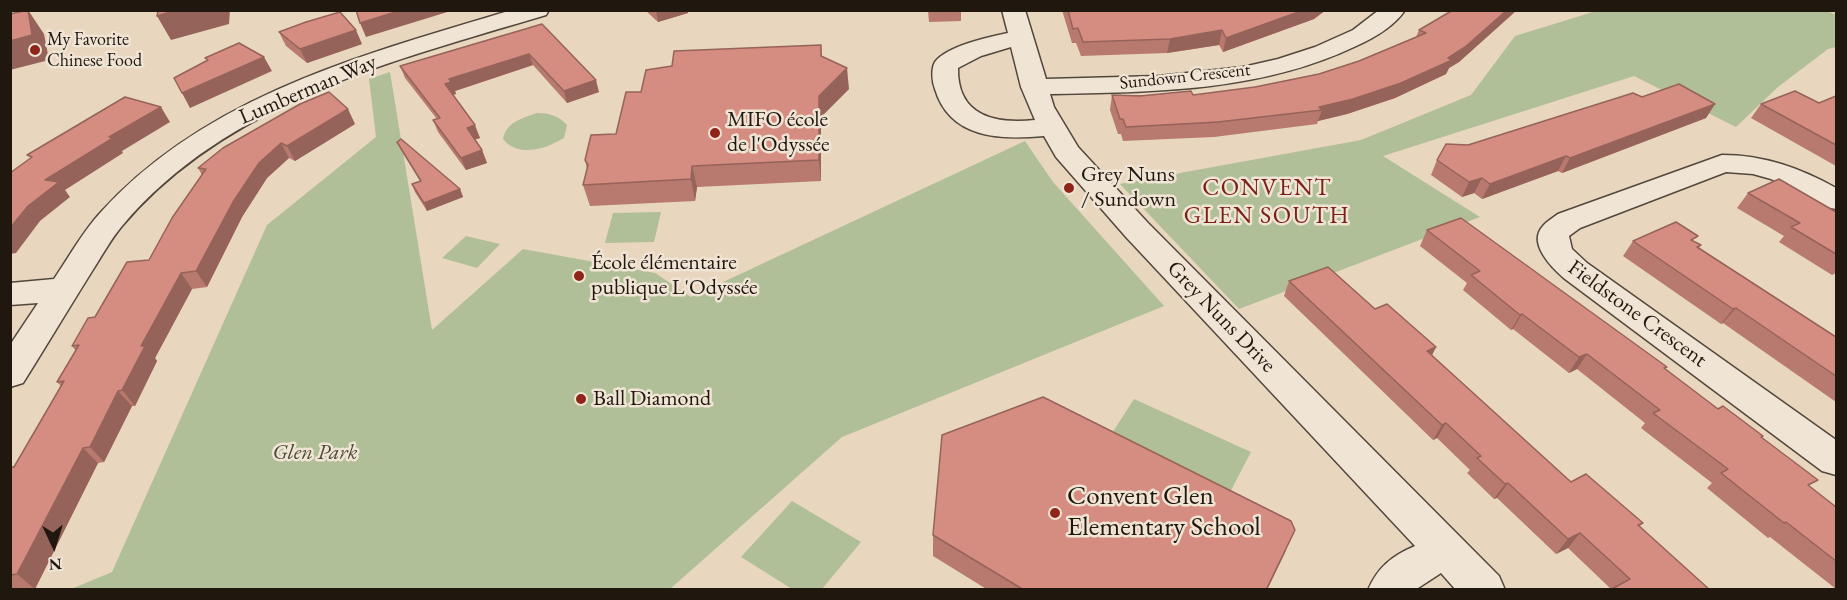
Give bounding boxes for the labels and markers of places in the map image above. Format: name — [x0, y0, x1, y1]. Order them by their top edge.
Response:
place label: My Favorite Chinese Food — [47, 29, 142, 72]
marker: My Favorite Chinese Food — [28, 43, 42, 57]
place label: MIFO école de l'Odyssée — [727, 107, 829, 158]
marker: MIFO école de l'Odyssée — [708, 126, 722, 140]
place label: Grey Nuns / Sundown — [1081, 162, 1176, 214]
marker: Grey Nuns / Sundown — [1062, 181, 1076, 195]
place label: École élémentaire publique L'Odyssée — [591, 250, 758, 302]
marker: École élémentaire publique L'Odyssée — [572, 269, 586, 283]
place label: Ball Diamond — [593, 386, 711, 412]
marker: Ball Diamond — [574, 392, 588, 406]
place label: Convent Glen Elementary School — [1067, 481, 1261, 544]
marker: Convent Glen Elementary School — [1048, 506, 1062, 520]

